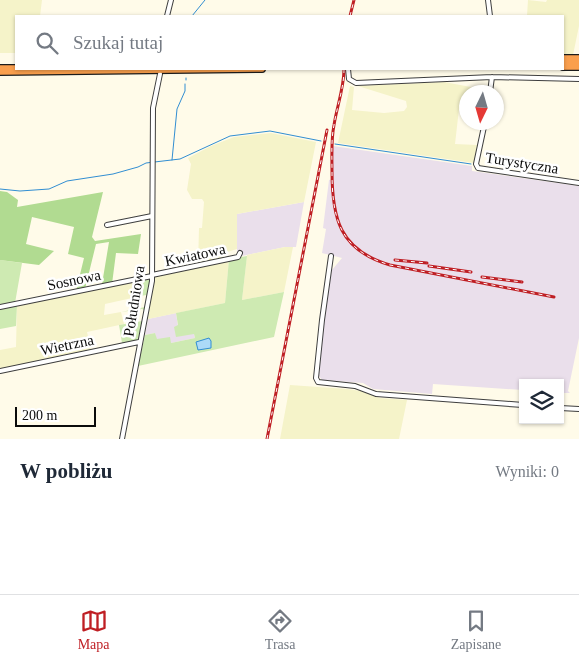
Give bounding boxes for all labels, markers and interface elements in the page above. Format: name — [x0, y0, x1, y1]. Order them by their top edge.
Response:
search box — [15, 15, 564, 70]
icon: search — [33, 29, 61, 57]
text: Szukaj tutaj — [73, 32, 163, 53]
north arrow — [459, 85, 504, 130]
street label: Turystyczna — [484, 149, 560, 177]
street label: Kwiatowa — [163, 241, 227, 269]
street label: Południowa — [120, 264, 148, 338]
street label: Sosnowa — [46, 266, 102, 293]
street label: Wietrzna — [39, 331, 96, 358]
map controls — [519, 379, 564, 424]
button: layers — [519, 379, 564, 424]
scale bar — [15, 404, 96, 427]
text: 200 m — [22, 408, 57, 423]
text: W pobliżu — [20, 459, 112, 483]
text: Wyniki: 0 — [496, 463, 559, 480]
tab: Mapa — [78, 607, 110, 653]
tab: Trasa — [265, 607, 295, 653]
tab: Zapisane — [451, 607, 501, 653]

